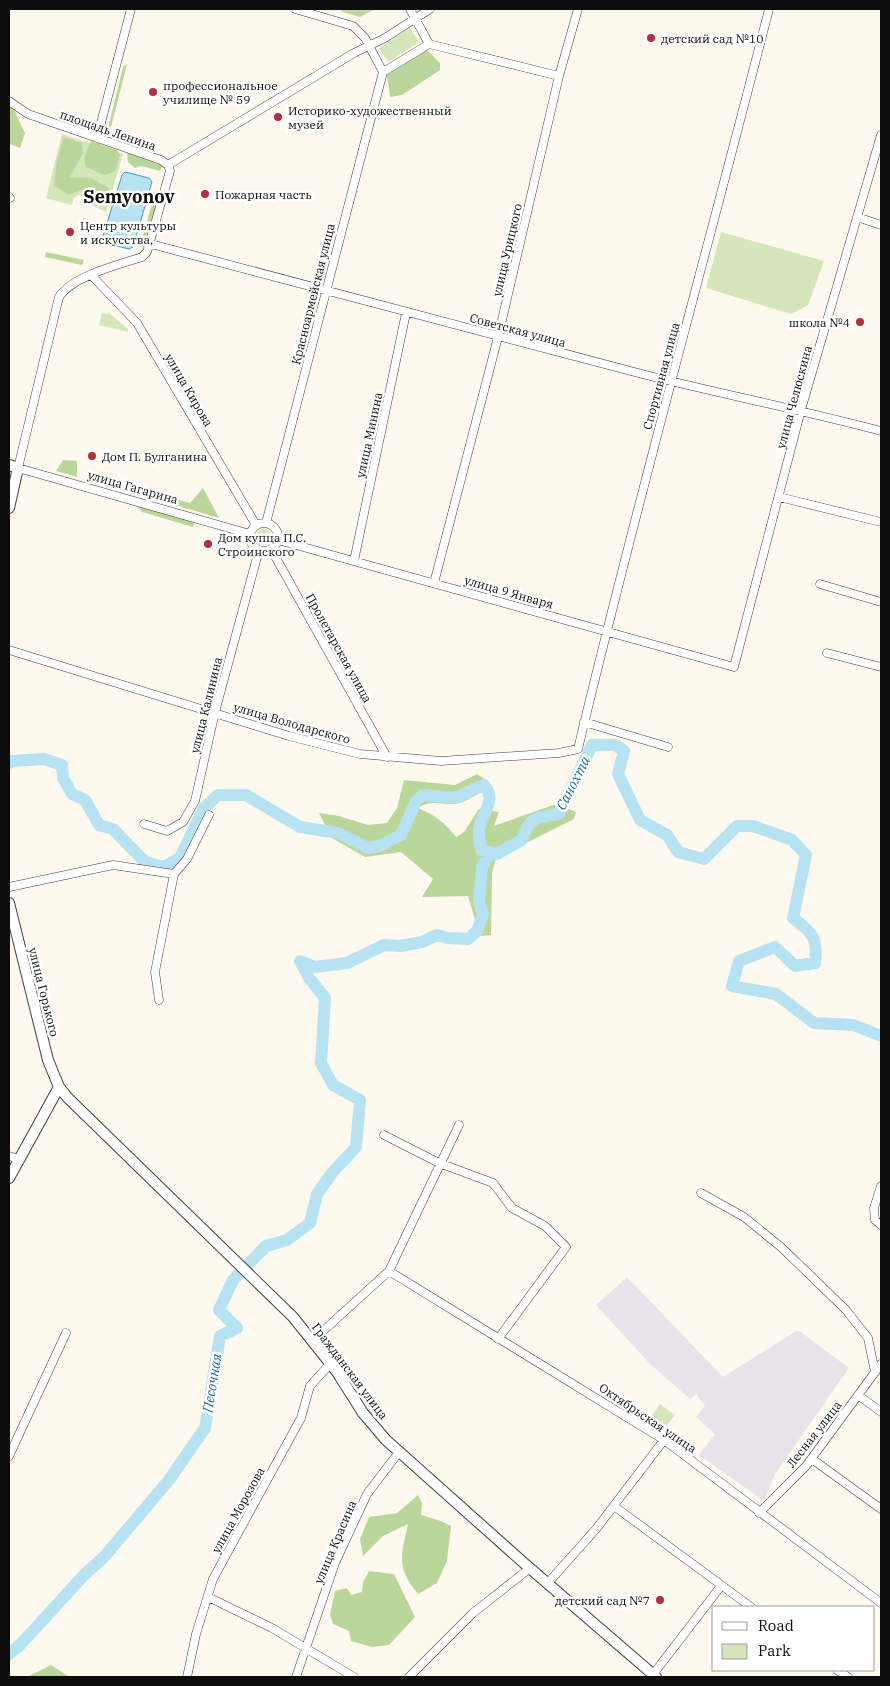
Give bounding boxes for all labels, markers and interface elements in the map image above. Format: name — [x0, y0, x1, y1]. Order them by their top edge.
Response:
place label: детский сад №10 — [661, 31, 763, 46]
marker: детский сад №10 — [645, 32, 657, 44]
place label: профессиональное училище № 59 — [163, 78, 278, 107]
marker: профессиональное училище № 59 — [147, 86, 159, 98]
place label: Историко-художественный музей — [288, 103, 452, 132]
street label: площадь Ленина — [58, 107, 158, 154]
marker: Историко-художественный музей — [272, 111, 284, 123]
district label: Semyonov — [83, 185, 176, 208]
place label: Пожарная часть — [215, 187, 312, 202]
marker: Пожарная часть — [199, 188, 211, 200]
street label: улица Урицкого — [489, 202, 525, 298]
place label: Центр культуры и искусства, — [80, 218, 177, 247]
street label: Красноармейская улица — [288, 221, 338, 366]
marker: Центр культуры и искусства, — [64, 226, 76, 238]
street label: Советская улица — [468, 310, 568, 350]
place label: школа №4 — [789, 315, 850, 330]
marker: школа №4 — [854, 316, 866, 328]
street label: Спортивная улица — [639, 320, 683, 431]
street label: улица Челюскина — [773, 343, 815, 450]
street label: улица Кирова — [162, 351, 216, 430]
street label: улица Минина — [353, 390, 385, 479]
place label: Дом П. Булганина — [102, 449, 208, 464]
marker: Дом П. Булганина — [86, 450, 98, 462]
street label: улица Гагарина — [86, 467, 180, 507]
place label: Дом купца П.С. Строинского — [218, 530, 306, 559]
marker: Дом купца П.С. Строинского — [202, 538, 214, 550]
street label: улица 9 Января — [463, 572, 555, 612]
street label: Пролетарская улица — [303, 591, 376, 706]
street label: улица Калинина — [187, 655, 225, 755]
street label: улица Володарского — [232, 699, 352, 747]
water label: Санохта — [552, 753, 594, 813]
street label: улица Горького — [26, 946, 62, 1038]
street label: Гражданская улица — [309, 1320, 391, 1423]
water label: Песочная — [198, 1352, 226, 1415]
street label: Октябрьская улица — [596, 1380, 700, 1456]
street label: Лесная улица — [783, 1397, 845, 1470]
street label: улица Морозова — [208, 1464, 268, 1556]
street label: улица Красина — [311, 1498, 359, 1586]
place label: детский сад №7 — [555, 1593, 650, 1608]
marker: детский сад №7 — [654, 1594, 666, 1606]
legend — [712, 1606, 875, 1671]
text: Road — [758, 1616, 794, 1635]
text: Park — [758, 1641, 791, 1660]

